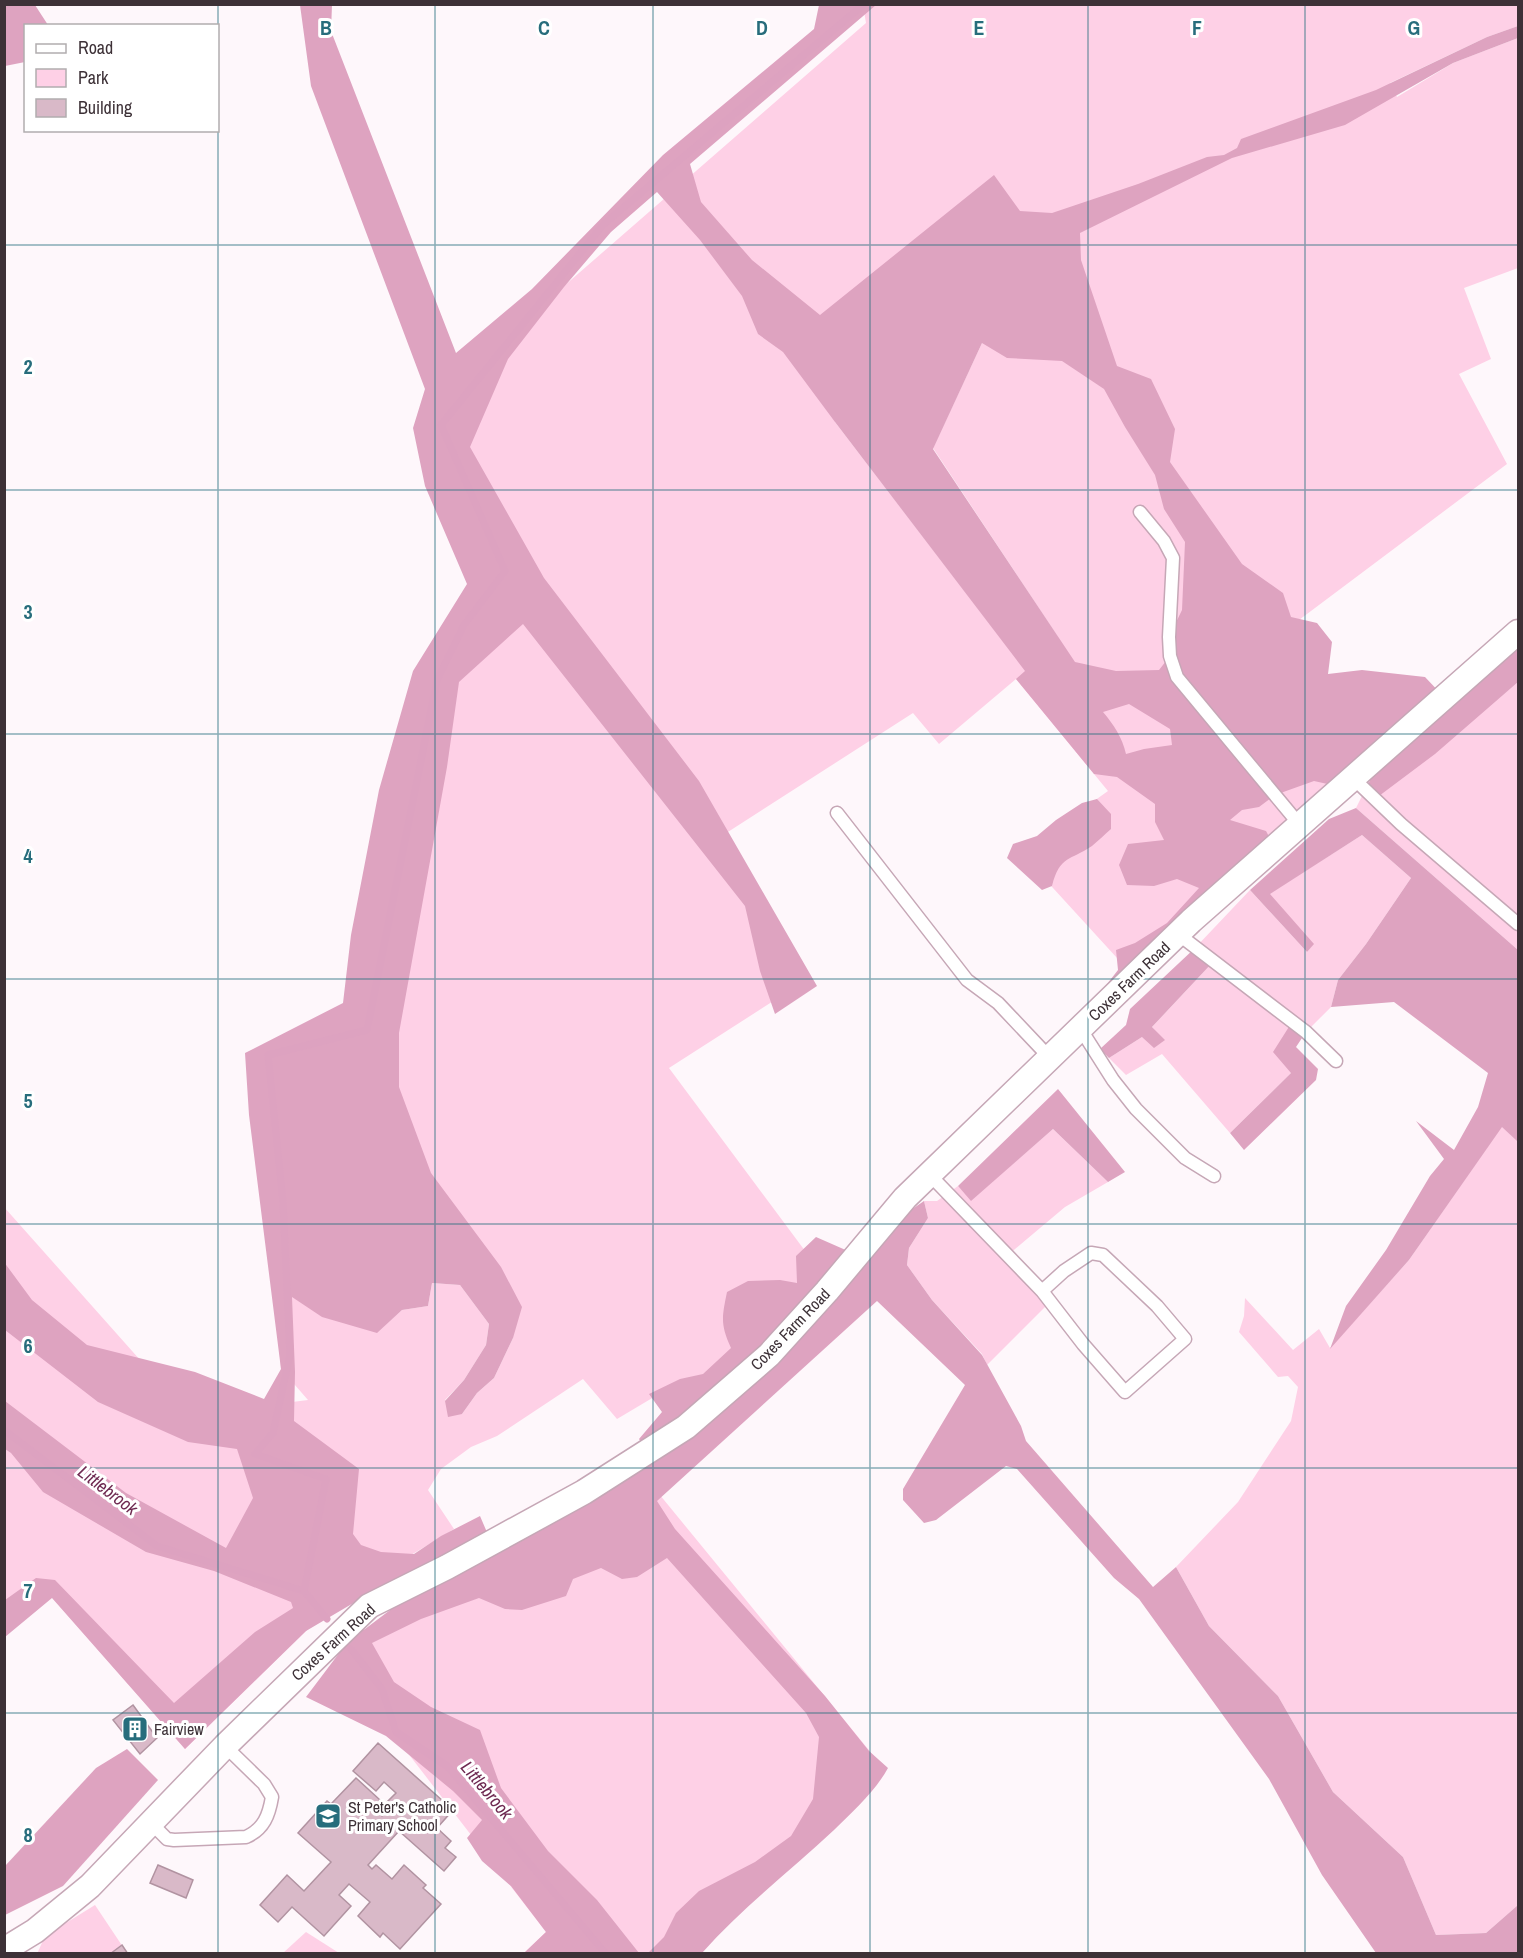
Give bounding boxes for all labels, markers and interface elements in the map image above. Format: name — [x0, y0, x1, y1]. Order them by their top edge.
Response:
text: B — [320, 14, 332, 41]
text: C — [538, 14, 550, 41]
text: D — [756, 14, 768, 41]
text: E — [974, 14, 985, 41]
text: F — [1192, 14, 1202, 41]
text: G — [1408, 14, 1420, 41]
legend — [24, 24, 219, 132]
text: Road — [78, 35, 113, 60]
text: Park — [78, 65, 109, 90]
text: Building — [78, 95, 133, 120]
text: 2 — [23, 353, 33, 380]
text: 3 — [23, 598, 33, 625]
text: 4 — [23, 842, 33, 869]
street label: Coxes Farm Road — [1083, 936, 1175, 1026]
text: 5 — [23, 1087, 33, 1114]
street label: Coxes Farm Road — [745, 1283, 835, 1375]
text: 6 — [23, 1332, 33, 1359]
water label: Littlebrook — [73, 1459, 144, 1521]
text: 7 — [23, 1577, 33, 1604]
street label: Coxes Farm Road — [286, 1598, 380, 1686]
building icon: Fairview — [120, 1714, 150, 1744]
place label: Fairview — [154, 1718, 204, 1740]
water label: Littlebrook — [455, 1756, 519, 1825]
place label: St Peter's Catholic Primary School — [348, 1796, 457, 1836]
school or university icon: St Peter's Catholic Primary School — [313, 1801, 343, 1831]
text: 8 — [23, 1821, 33, 1848]

